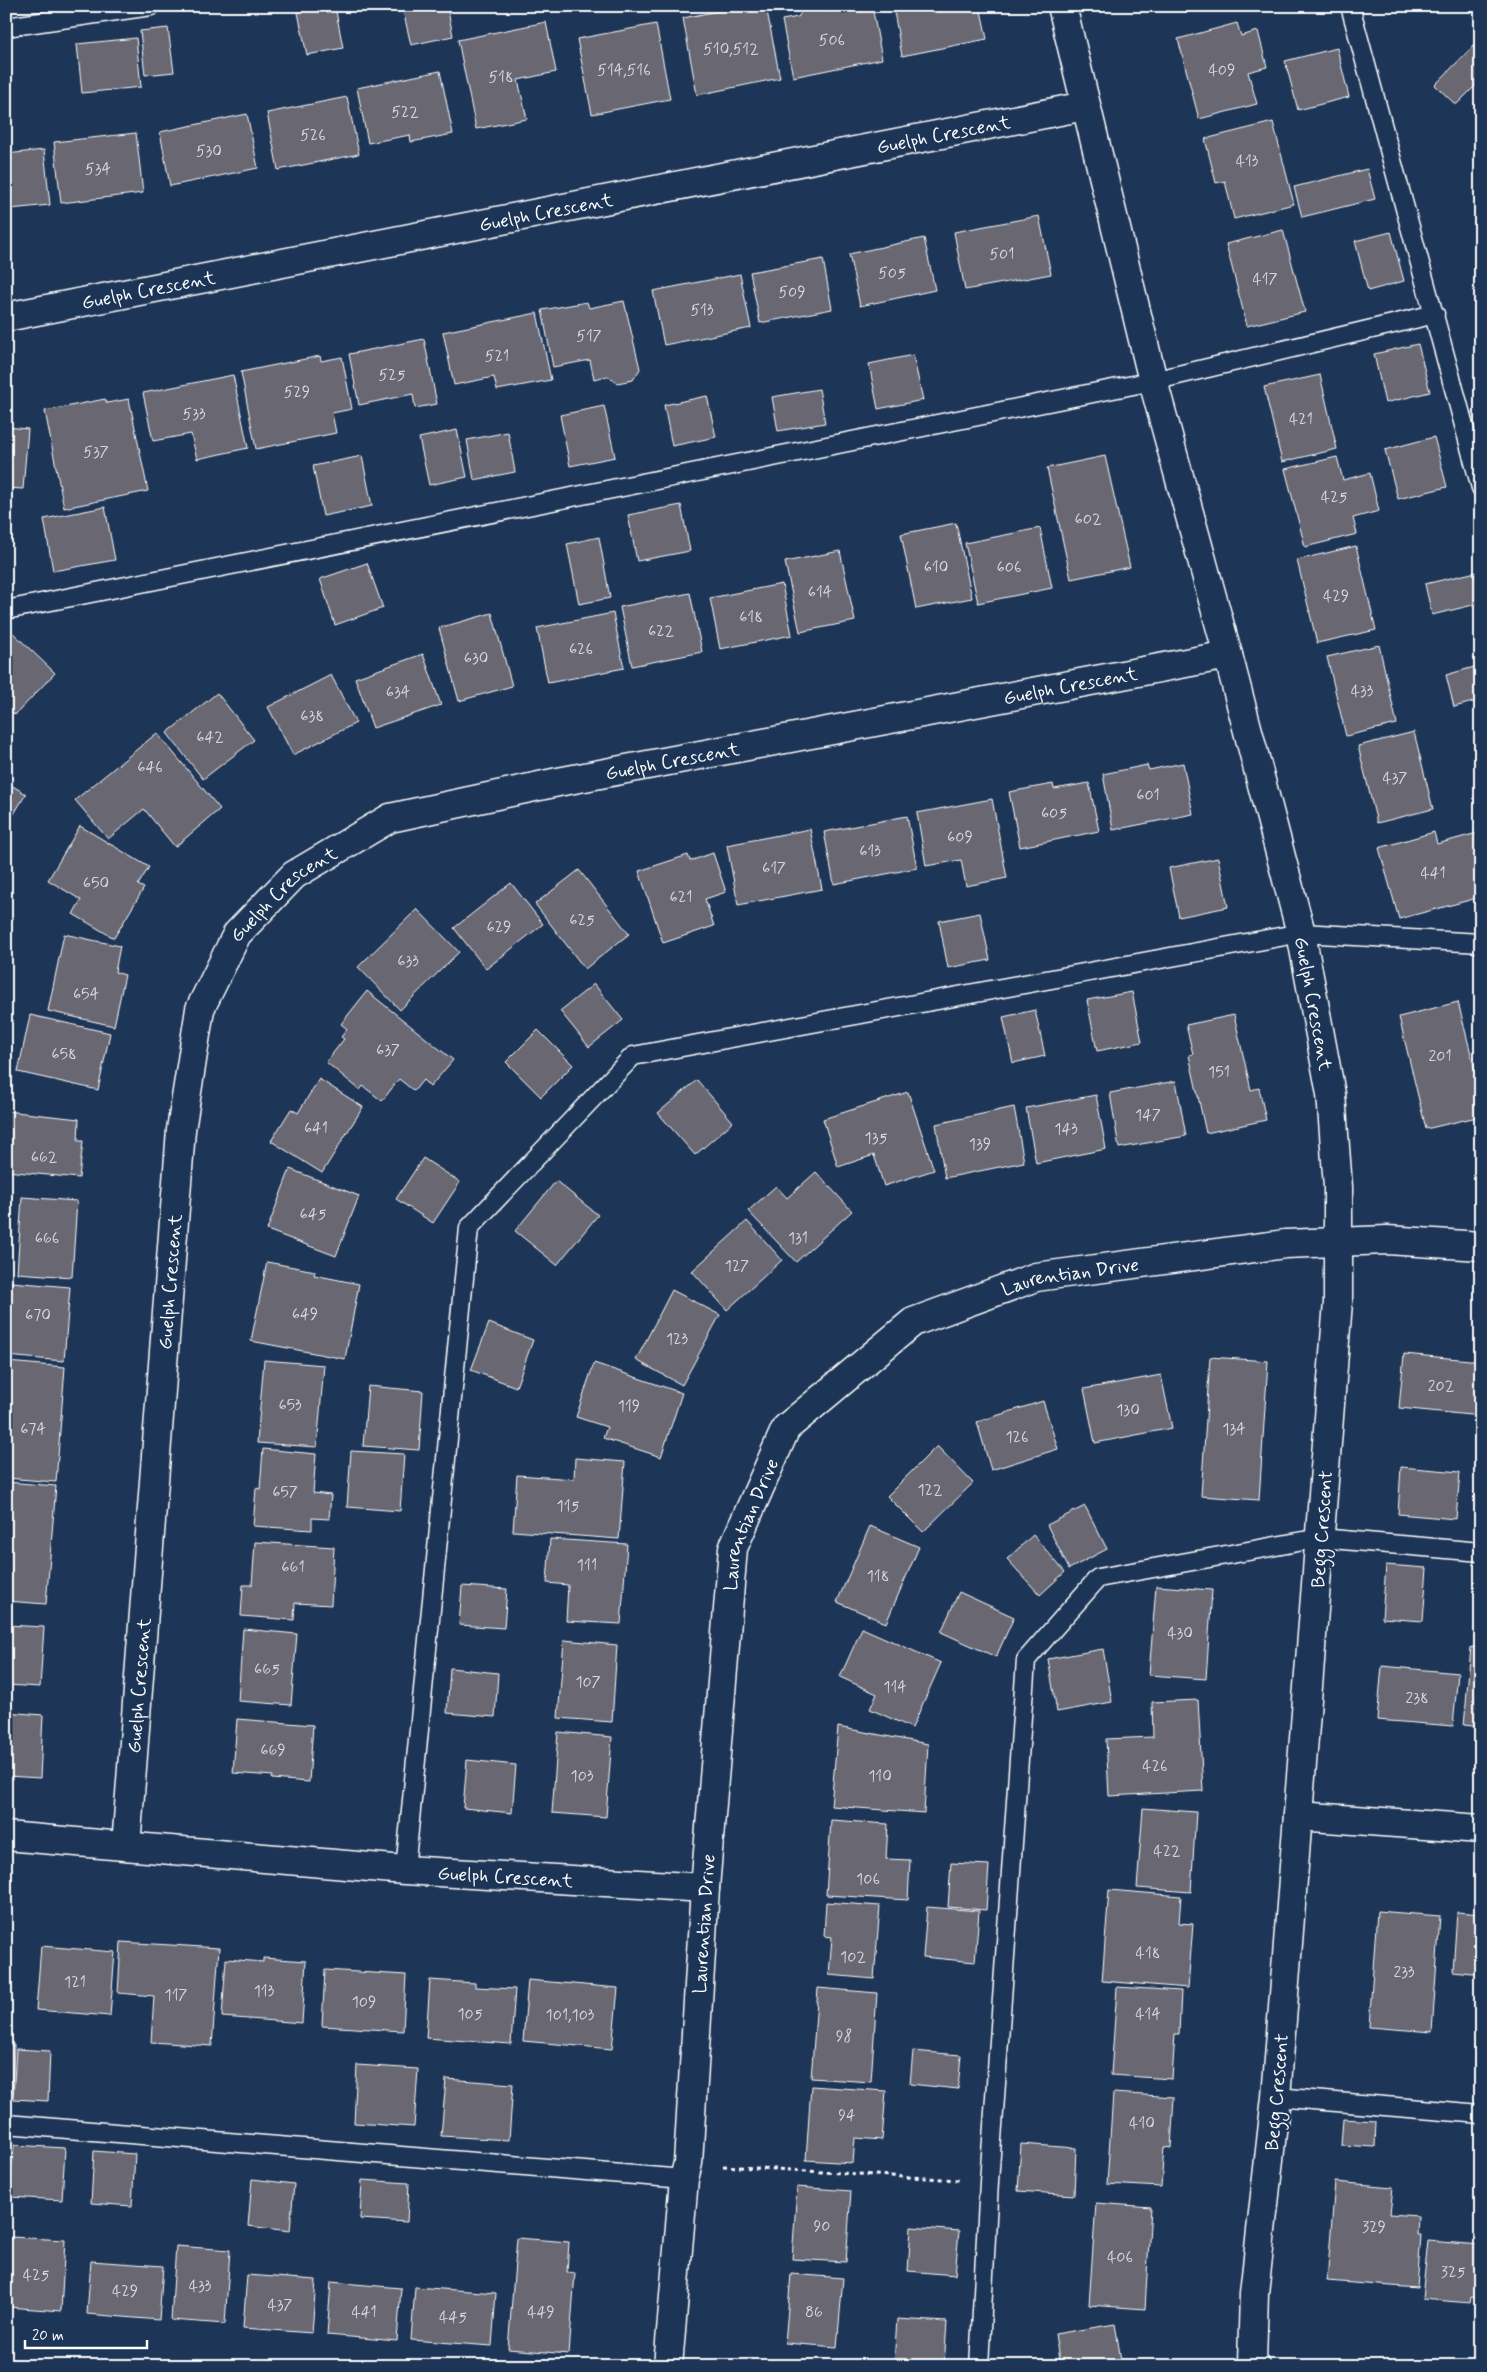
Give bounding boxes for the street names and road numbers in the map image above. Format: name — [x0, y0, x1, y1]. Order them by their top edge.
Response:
street label: Guelph Crescent — [874, 110, 1013, 160]
street label: Guelph Crescent — [477, 188, 615, 238]
street label: Guelph Crescent — [80, 265, 218, 316]
street label: Guelph Crescent — [1001, 661, 1139, 711]
street label: Guelph Crescent — [603, 737, 742, 787]
street label: Guelph Crescent — [225, 841, 342, 948]
street label: Guelph Crescent — [1288, 935, 1337, 1073]
street label: Guelph Crescent — [153, 1213, 189, 1350]
street label: Laurentian Drive — [998, 1252, 1140, 1303]
street label: Laurentian Drive — [719, 1455, 785, 1592]
street label: Begg Crescent — [1306, 1469, 1342, 1589]
street label: Guelph Crescent — [122, 1617, 157, 1754]
street label: Laurentian Drive — [688, 1853, 722, 1994]
street label: Guelph Crescent — [437, 1861, 574, 1894]
street label: Begg Crescent — [1260, 2032, 1298, 2152]

